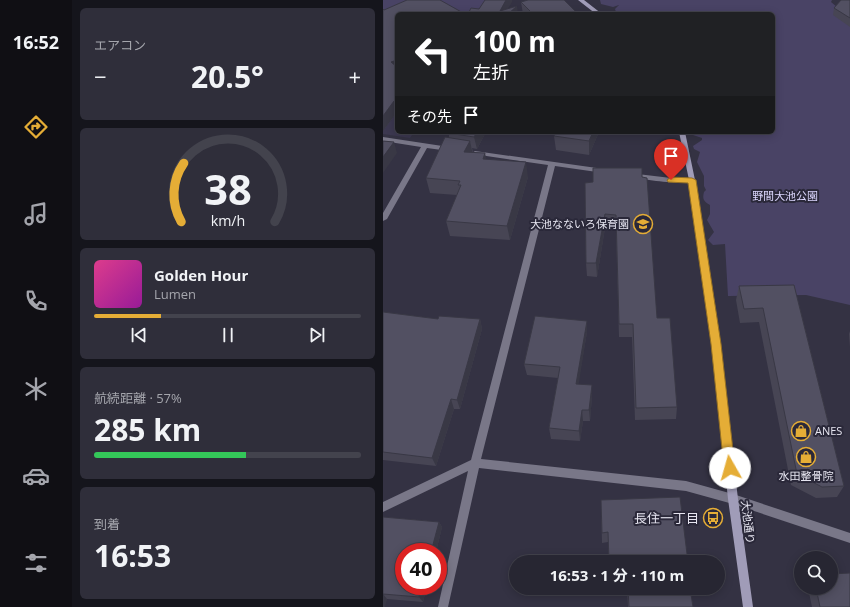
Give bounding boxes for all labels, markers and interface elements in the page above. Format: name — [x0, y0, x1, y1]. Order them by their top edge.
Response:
text: 100 m — [473, 22, 556, 60]
icon: left — [407, 28, 459, 80]
text: 16:52 — [13, 30, 59, 54]
text: エアコン — [94, 36, 146, 54]
text: 20.5° — [191, 56, 264, 97]
text: 左折 — [473, 60, 509, 84]
text: − — [94, 61, 107, 91]
text: + — [348, 61, 361, 91]
icon: arrive — [460, 104, 482, 126]
text: その先 — [407, 106, 452, 126]
icon: directions — [22, 113, 50, 141]
pin — [654, 139, 688, 180]
icon: arrive — [660, 145, 682, 167]
text: 38 — [204, 160, 251, 216]
park label: 野間大池公園 — [752, 188, 818, 203]
icon: music — [22, 200, 50, 228]
text: km/h — [210, 210, 245, 229]
school or university icon: 大池なないろ保育園 — [632, 213, 654, 235]
place label: 大池なないろ保育園 — [530, 216, 629, 231]
text: Golden Hour — [154, 265, 248, 285]
text: Lumen — [154, 285, 196, 303]
icon: phone — [22, 287, 50, 315]
icon: previous — [128, 324, 150, 346]
icon: pause — [217, 324, 239, 346]
icon: next — [306, 324, 328, 346]
icon: climate — [22, 375, 50, 403]
text: 航続距離 · 57% — [94, 389, 182, 407]
text: 285 km — [94, 409, 201, 450]
shop icon: ANES — [790, 420, 812, 442]
place label: ANES — [815, 423, 842, 438]
shop icon: 水田整骨院 — [795, 446, 817, 468]
position arrow — [709, 447, 751, 489]
icon: car — [22, 462, 50, 490]
place label: 水田整骨院 — [779, 468, 834, 483]
street label: 大池通り — [738, 499, 759, 545]
bus stop icon: 長住一丁目 — [702, 507, 724, 529]
place label: 長住一丁目 — [634, 509, 699, 527]
text: 到着 — [94, 515, 120, 533]
text: 16:53 — [94, 535, 171, 576]
speed limit sign: 40 — [395, 543, 447, 595]
icon: filters — [22, 549, 50, 577]
map controls — [794, 551, 838, 595]
button: search — [794, 551, 838, 595]
text: 16:53 · 1 分 · 110 m — [550, 565, 684, 585]

